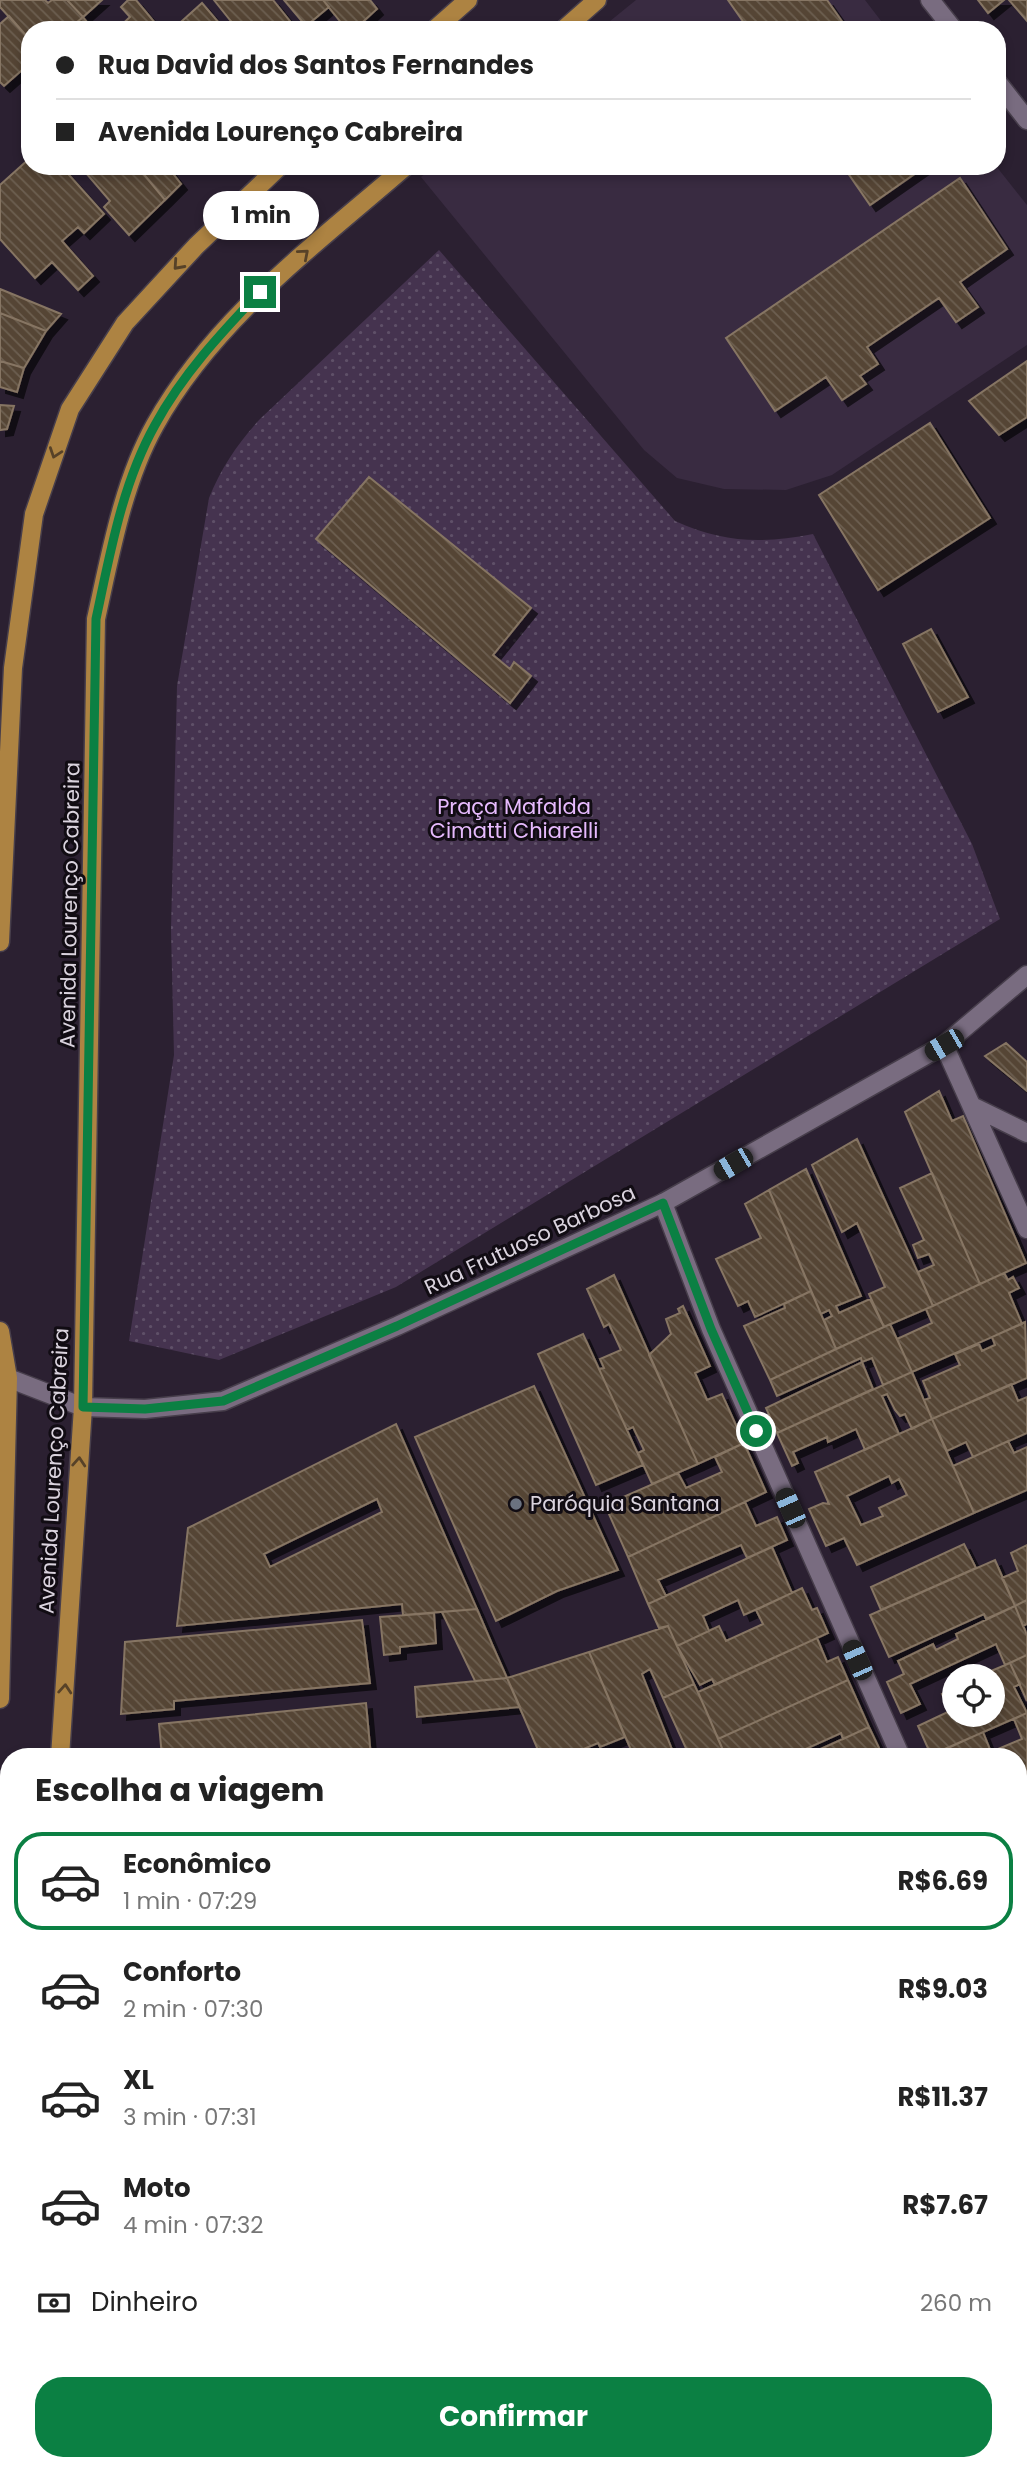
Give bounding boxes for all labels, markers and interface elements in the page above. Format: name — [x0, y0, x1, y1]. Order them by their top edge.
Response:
text: Rua David dos Santos Fernandes — [98, 47, 534, 83]
text: Avenida Lourenço Cabreira — [98, 114, 463, 150]
callout: 1 min — [202, 190, 318, 240]
text: 1 min — [231, 199, 291, 231]
one-way arrow — [296, 250, 309, 262]
one-way arrow — [174, 257, 187, 270]
route end — [244, 276, 276, 308]
one-way arrow — [49, 447, 63, 459]
street label: Avenida Lourenço Cabreira — [53, 762, 86, 1048]
park label: Praça Mafalda Cimatti Chiarelli — [430, 792, 598, 845]
car — [921, 1025, 968, 1065]
car — [710, 1144, 757, 1184]
street label: Rua Frutuoso Barbosa — [419, 1178, 640, 1301]
street label: Avenida Lourenço Cabreira — [32, 1327, 75, 1615]
route start — [740, 1415, 772, 1447]
one-way arrow — [72, 1456, 87, 1467]
car — [772, 1485, 809, 1531]
place label: Paróquia Santana — [530, 1489, 720, 1518]
marker: Paróquia Santana — [508, 1496, 524, 1512]
car — [839, 1637, 876, 1683]
map controls — [942, 1664, 1005, 1727]
button: locate — [942, 1664, 1005, 1727]
one-way arrow — [57, 1683, 72, 1694]
text: Escolha a viagem — [35, 1767, 324, 1812]
text: Econômico — [123, 1846, 271, 1882]
icon: car — [39, 1850, 102, 1913]
text: R$6.69 — [897, 1863, 988, 1899]
text: 1 min · 07:29 — [123, 1885, 257, 1917]
text: Conforto — [123, 1954, 241, 1990]
icon: car — [39, 1958, 102, 2021]
text: R$9.03 — [898, 1971, 988, 2007]
text: 2 min · 07:30 — [123, 1993, 263, 2025]
text: XL — [123, 2062, 154, 2098]
icon: car — [39, 2066, 102, 2129]
text: R$11.37 — [897, 2079, 988, 2115]
text: 3 min · 07:31 — [123, 2101, 257, 2133]
text: Moto — [123, 2170, 191, 2206]
icon: car — [39, 2174, 102, 2237]
text: R$7.67 — [902, 2187, 988, 2223]
text: 4 min · 07:32 — [123, 2209, 264, 2241]
icon: cash — [35, 2284, 73, 2322]
text: Dinheiro — [91, 2284, 198, 2320]
text: 260 m — [920, 2287, 992, 2319]
button: Confirmar — [35, 2377, 992, 2457]

